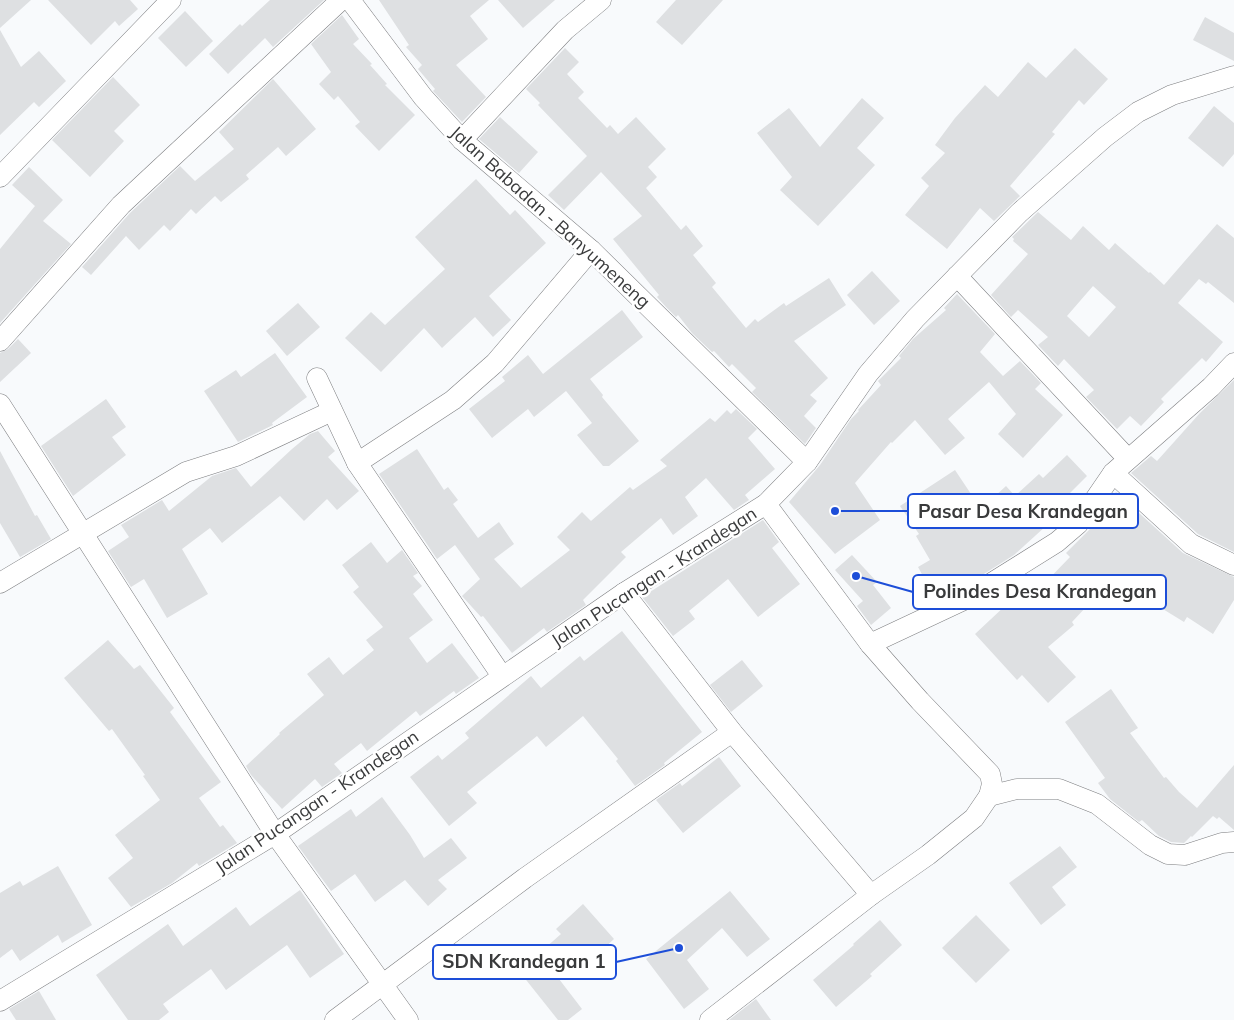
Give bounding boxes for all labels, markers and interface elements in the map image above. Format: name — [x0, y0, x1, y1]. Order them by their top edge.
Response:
street label: Jalan Babadan - Banyumeneng — [445, 121, 655, 313]
callout: Pasar Desa Krandegan — [908, 494, 1138, 528]
text: Pasar Desa Krandegan — [918, 499, 1128, 523]
street label: Jalan Pucangan - Krandegan — [547, 501, 761, 652]
callout: Polindes Desa Krandegan — [913, 575, 1166, 609]
text: Polindes Desa Krandegan — [923, 579, 1157, 603]
street label: Jalan Pucangan - Krandegan — [211, 725, 423, 878]
callout: SDN Krandegan 1 — [433, 945, 616, 979]
text: SDN Krandegan 1 — [442, 949, 606, 973]

